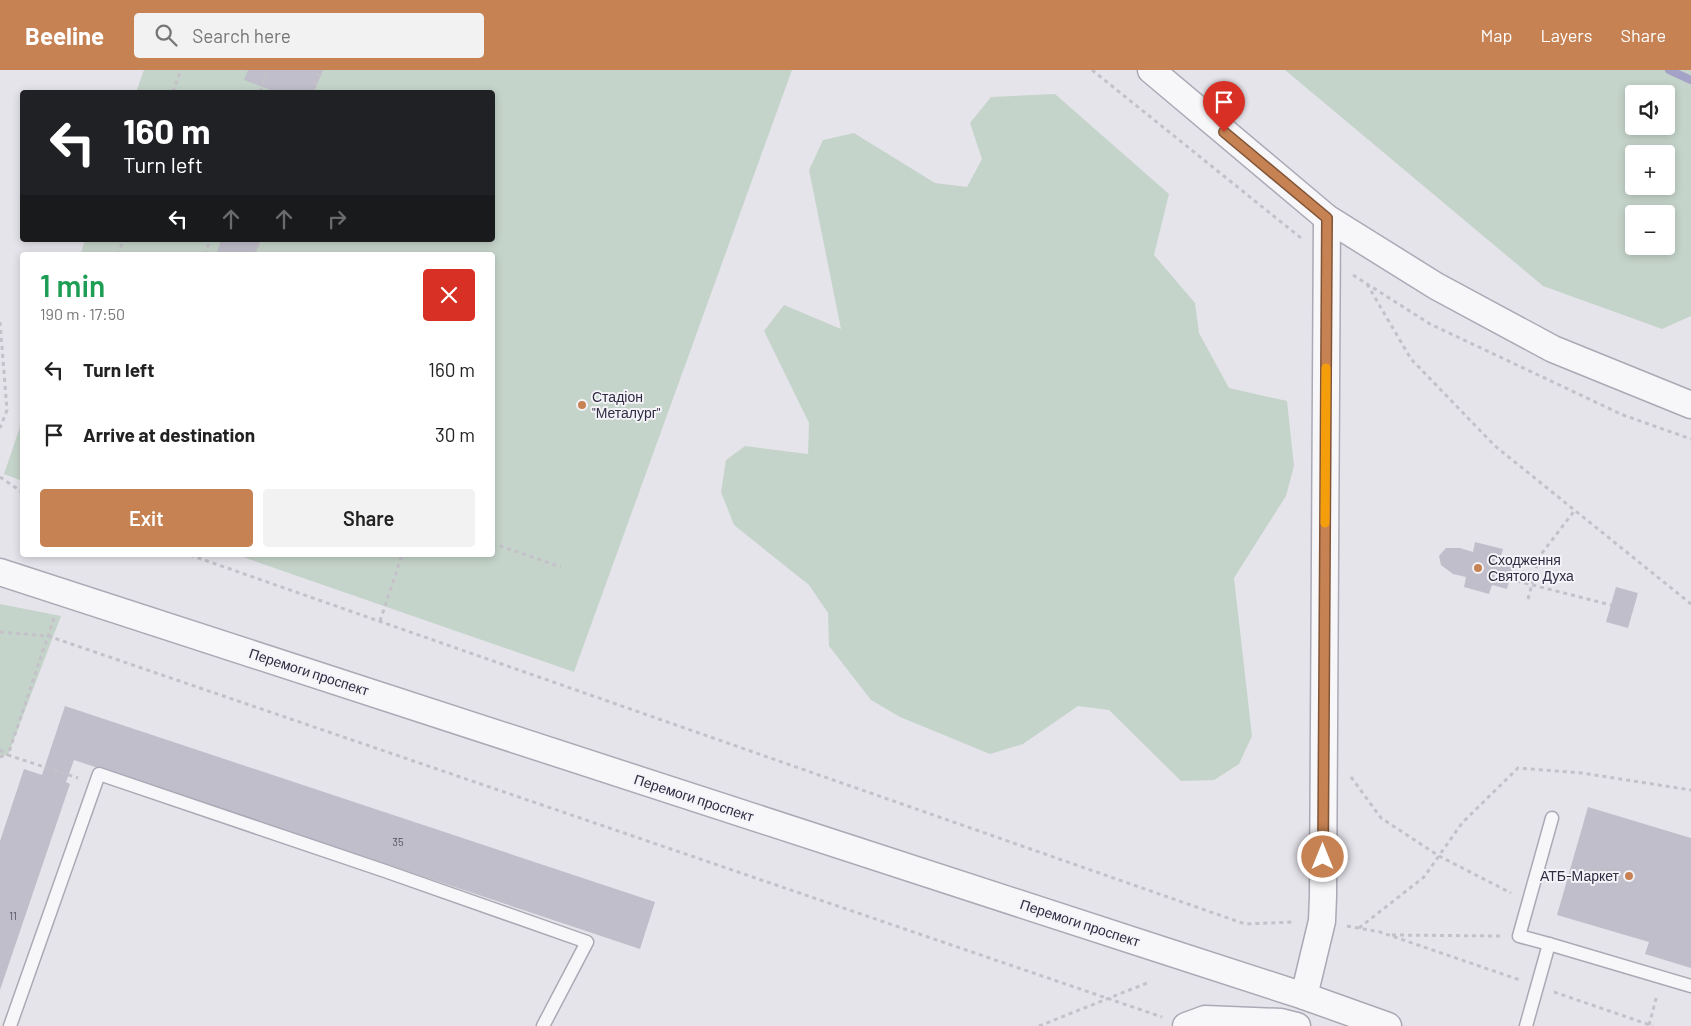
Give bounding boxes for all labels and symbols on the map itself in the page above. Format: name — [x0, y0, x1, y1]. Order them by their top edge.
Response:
pin — [1203, 81, 1245, 132]
place label: Стадіон "Металург" — [592, 388, 661, 421]
marker: Стадіон "Металург" — [576, 399, 588, 411]
place label: Сходження Святого Духа — [1488, 551, 1574, 584]
marker: Сходження Святого Духа — [1472, 562, 1484, 574]
street label: Перемоги проспект — [247, 644, 372, 699]
street label: Перемоги проспект — [632, 770, 757, 825]
position arrow — [1296, 830, 1348, 882]
house number: 35 — [392, 835, 404, 848]
place label: АТБ-Маркет — [1540, 867, 1620, 884]
marker: АТБ-Маркет — [1623, 870, 1635, 882]
street label: Перемоги проспект — [1018, 895, 1143, 950]
house number: 11 — [9, 909, 17, 922]

